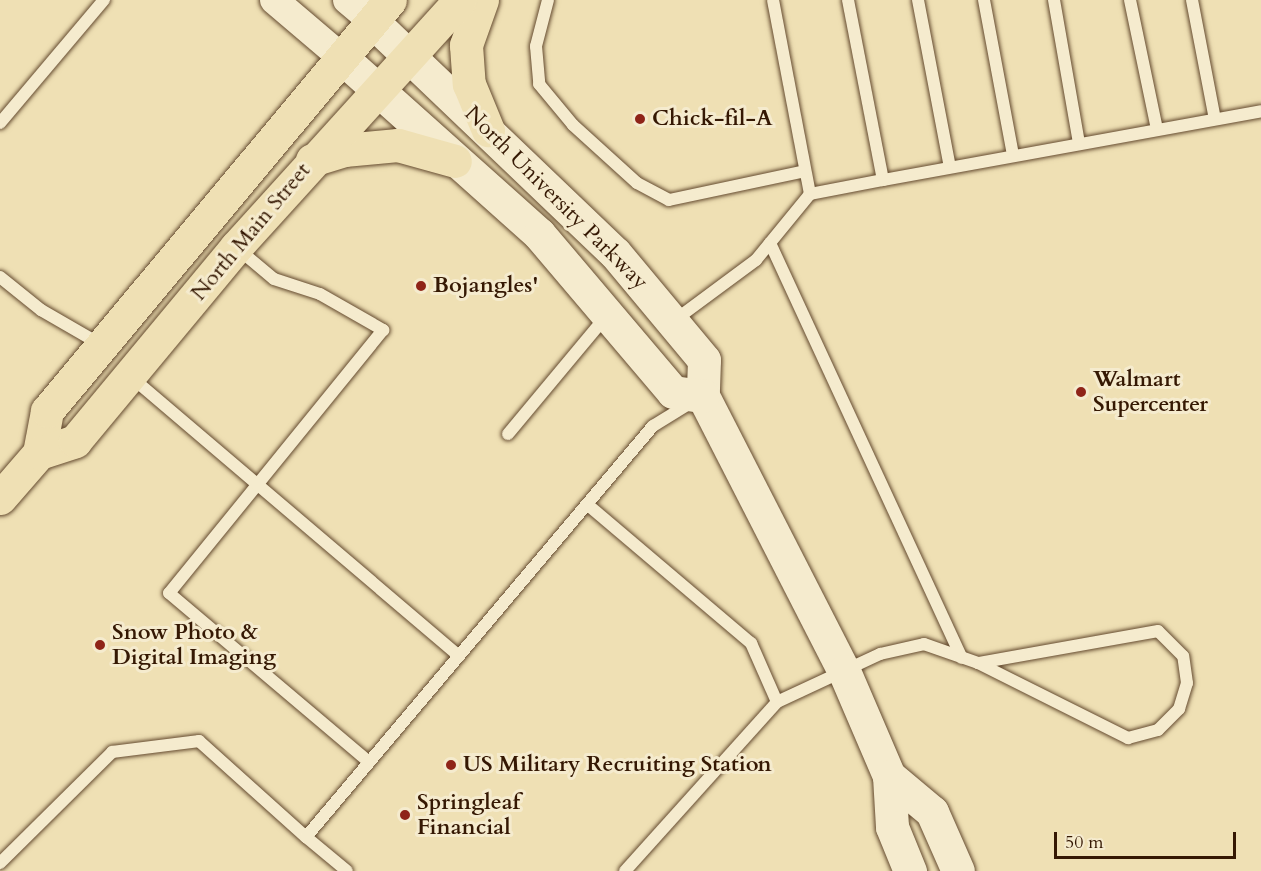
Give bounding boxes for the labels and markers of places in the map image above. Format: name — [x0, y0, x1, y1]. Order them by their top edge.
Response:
place label: Chick-fil-A — [652, 106, 773, 132]
marker: Chick-fil-A — [633, 112, 647, 126]
place label: Bojangles' — [433, 273, 538, 299]
marker: Bojangles' — [414, 279, 428, 293]
place label: Walmart Supercenter — [1093, 366, 1208, 418]
marker: Walmart Supercenter — [1074, 385, 1088, 399]
place label: Snow Photo & Digital Imaging — [112, 619, 276, 670]
marker: Snow Photo & Digital Imaging — [93, 638, 107, 652]
place label: US Military Recruiting Station — [463, 752, 772, 778]
marker: US Military Recruiting Station — [444, 758, 458, 772]
place label: Springleaf Financial — [417, 789, 520, 840]
marker: Springleaf Financial — [398, 808, 412, 822]

